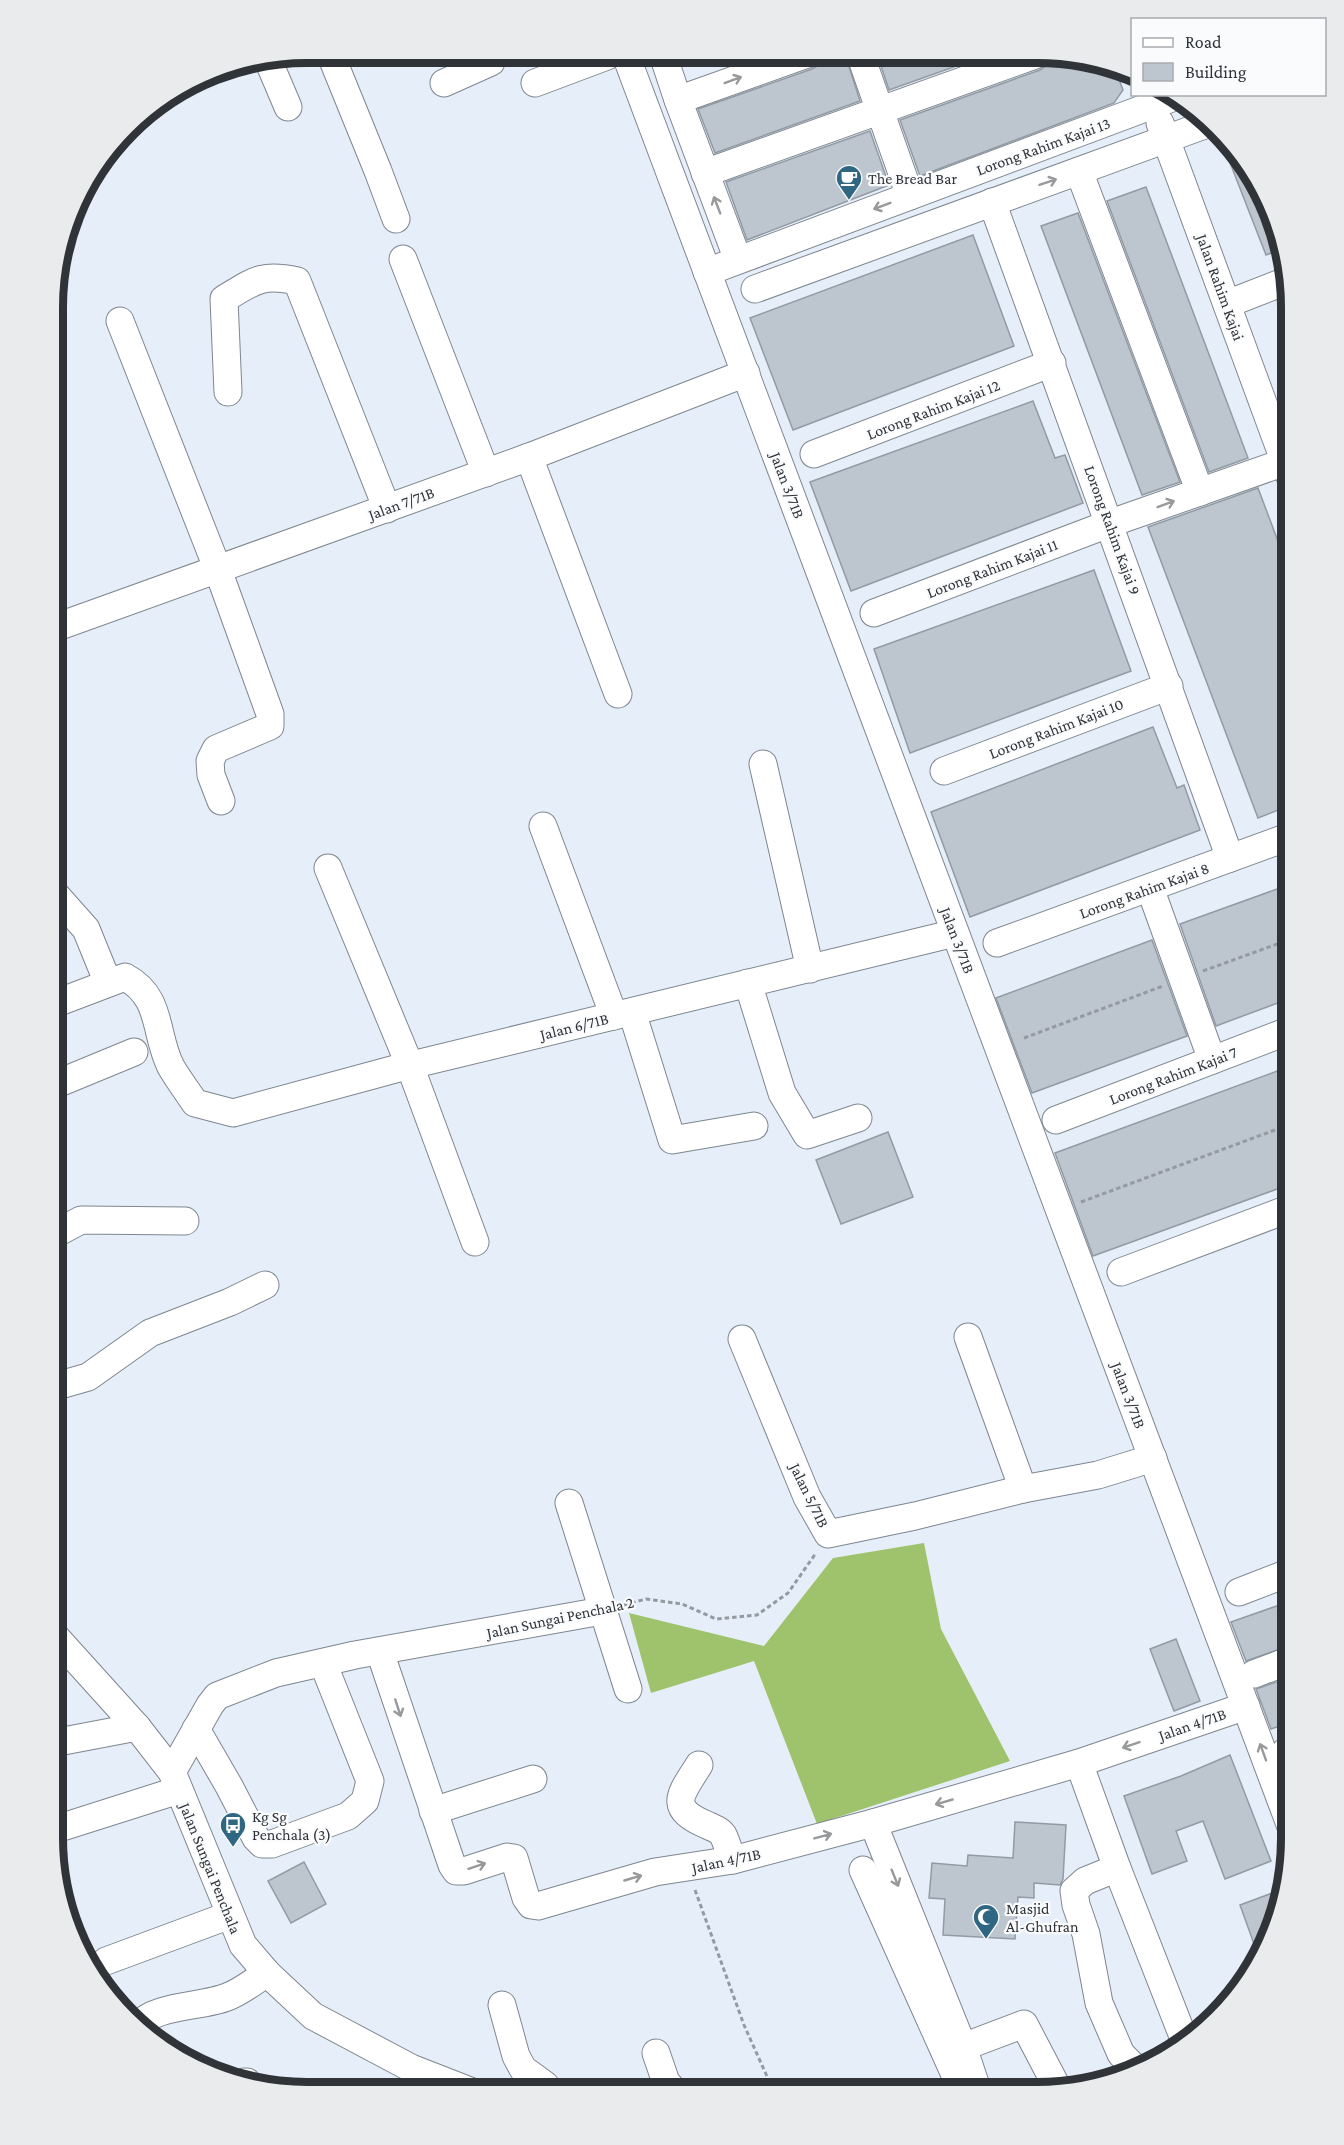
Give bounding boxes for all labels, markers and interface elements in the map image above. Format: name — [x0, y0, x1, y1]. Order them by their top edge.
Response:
legend — [1131, 18, 1326, 96]
text: Road — [1185, 32, 1222, 52]
text: Building — [1185, 62, 1247, 82]
one-way arrow — [723, 74, 742, 85]
street label: Lorong Rahim Kajai 13 — [974, 114, 1113, 180]
cafe icon: The Bread Bar — [834, 163, 864, 201]
place label: The Bread Bar — [868, 170, 957, 187]
one-way arrow — [1038, 176, 1056, 187]
one-way arrow — [711, 197, 722, 215]
one-way arrow — [873, 201, 892, 212]
street label: Jalan Rahim Kajai — [1192, 230, 1248, 343]
street label: Lorong Rahim Kajai 12 — [864, 376, 1003, 444]
street label: Jalan 3/71B — [766, 448, 808, 521]
street label: Lorong Rahim Kajai 9 — [1080, 463, 1144, 597]
street label: Jalan 7/71B — [364, 484, 437, 525]
one-way arrow — [1156, 497, 1175, 508]
street label: Lorong Rahim Kajai 11 — [924, 536, 1060, 602]
street label: Lorong Rahim Kajai 10 — [987, 695, 1126, 763]
street label: Lorong Rahim Kajai 8 — [1077, 859, 1212, 923]
street label: Jalan 3/71B — [936, 903, 978, 976]
street label: Jalan 6/71B — [536, 1010, 611, 1045]
street label: Lorong Rahim Kajai 7 — [1107, 1043, 1240, 1109]
street label: Jalan 3/71B — [1107, 1358, 1149, 1431]
street label: Jalan 5/71B — [785, 1459, 832, 1531]
street label: Jalan Sungai Penchala 2 — [483, 1593, 636, 1643]
one-way arrow — [393, 1698, 404, 1717]
street label: Jalan 4/71B — [1154, 1705, 1229, 1746]
one-way arrow — [1122, 1741, 1141, 1752]
one-way arrow — [1257, 1744, 1268, 1762]
one-way arrow — [935, 1797, 954, 1809]
street label: Jalan Sungai Penchala — [175, 1798, 245, 1937]
place label: Kg Sg Penchala (3) — [252, 1808, 331, 1844]
bus stop icon: Kg Sg Penchala (3) — [218, 1810, 248, 1848]
one-way arrow — [813, 1830, 832, 1842]
street label: Jalan 4/71B — [688, 1845, 763, 1877]
one-way arrow — [467, 1860, 486, 1871]
one-way arrow — [890, 1868, 901, 1886]
one-way arrow — [623, 1872, 642, 1884]
place label: Masjid Al-Ghufran — [1006, 1900, 1079, 1935]
mosque icon: Masjid Al-Ghufran — [971, 1902, 1001, 1940]

